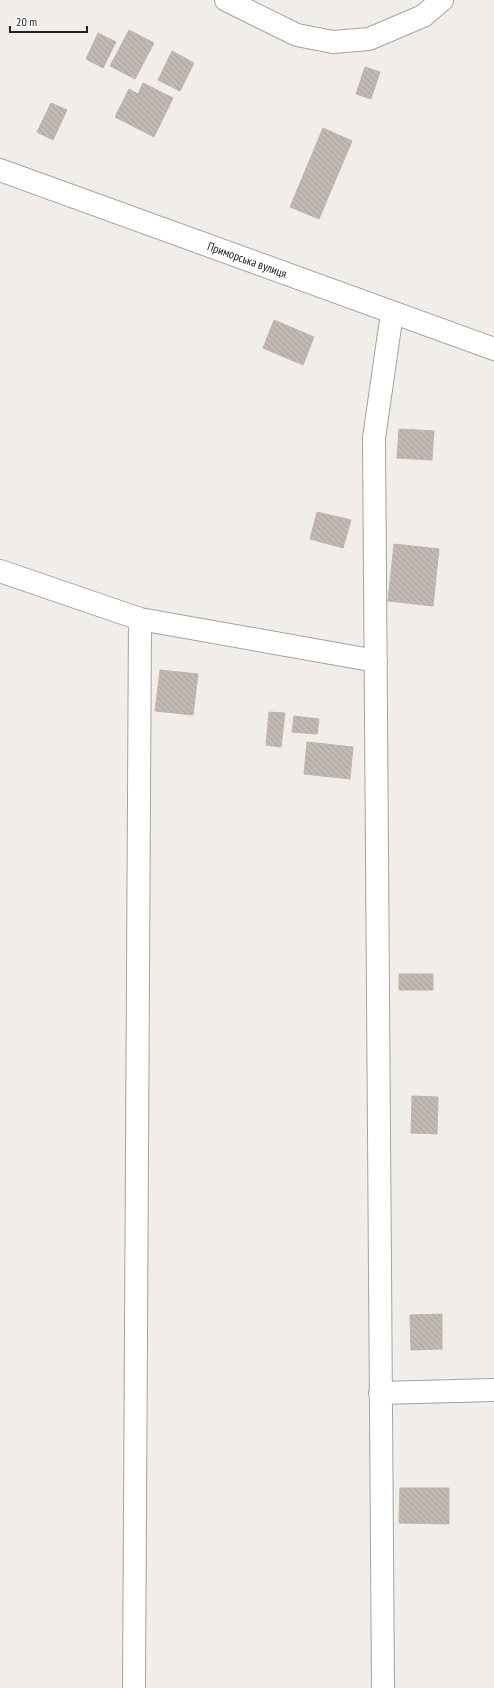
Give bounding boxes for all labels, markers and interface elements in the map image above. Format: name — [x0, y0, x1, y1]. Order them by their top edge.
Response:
scale bar — [10, 8, 87, 34]
text: 20 m — [16, 14, 37, 29]
street label: Приморська вулиця — [205, 238, 289, 281]

